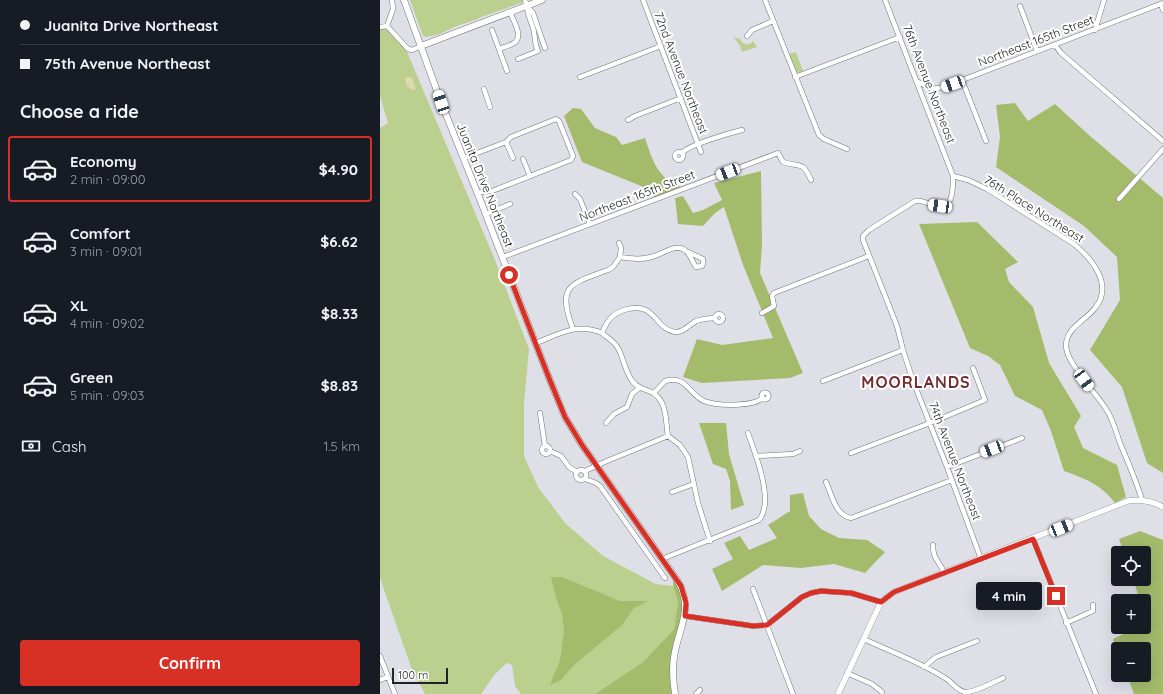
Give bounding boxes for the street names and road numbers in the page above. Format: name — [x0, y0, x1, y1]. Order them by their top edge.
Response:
street label: 72nd Avenue Northeast — [651, 10, 712, 136]
street label: Northeast 165th Street — [976, 12, 1096, 70]
street label: 76th Avenue Northeast — [900, 22, 959, 145]
street label: Juanita Drive Northeast — [454, 121, 517, 249]
street label: Northeast 165th Street — [577, 167, 697, 225]
street label: 76th Place Northeast — [981, 172, 1087, 245]
street label: 74th Avenue Northeast — [926, 399, 985, 522]

